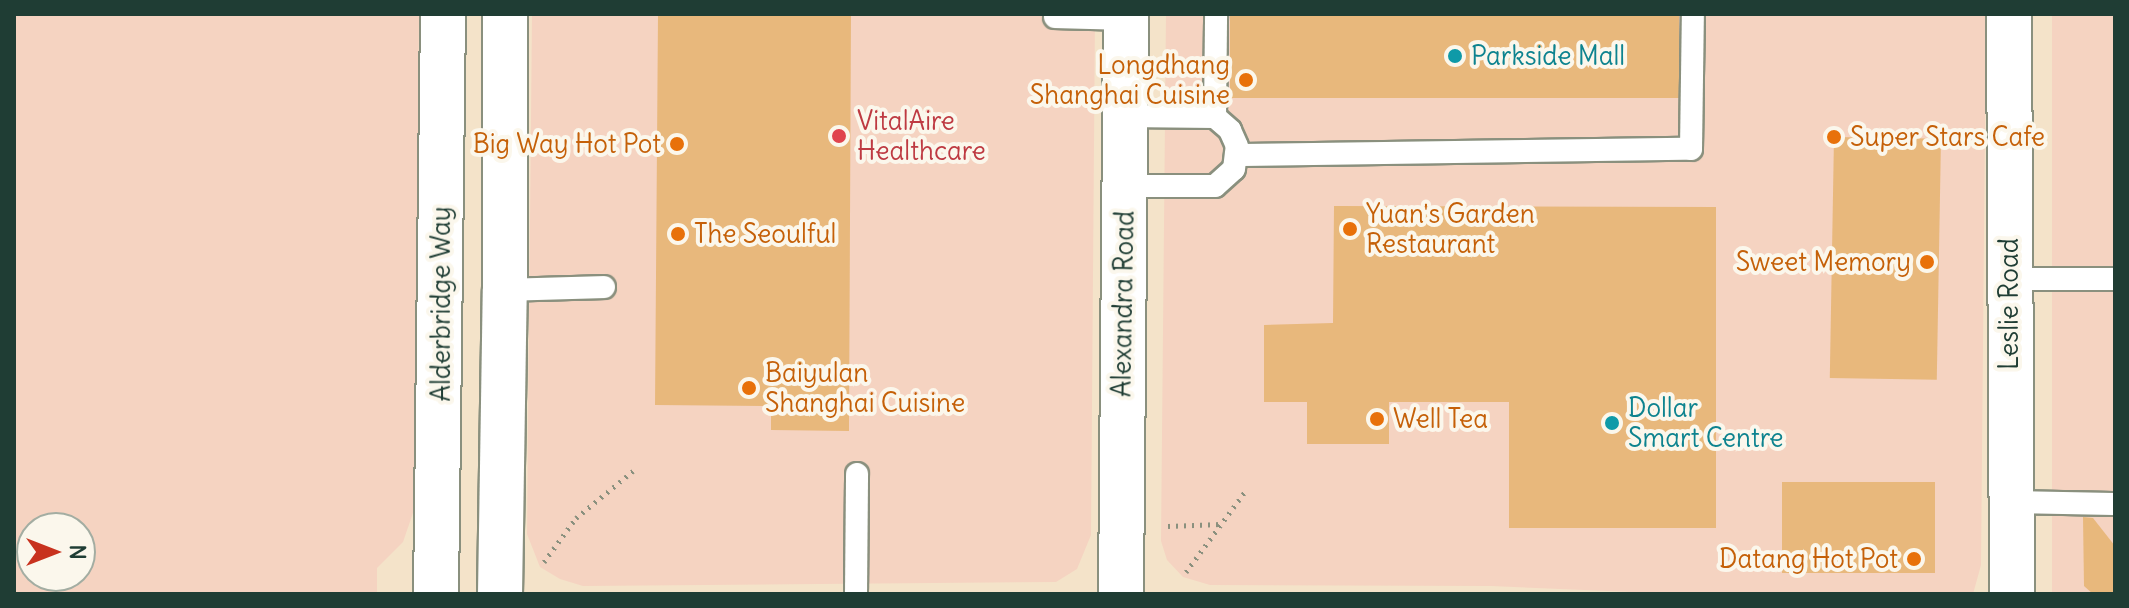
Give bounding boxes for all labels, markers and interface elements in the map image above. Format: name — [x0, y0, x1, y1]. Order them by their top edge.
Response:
place label: Parkside Mall — [1471, 40, 1625, 72]
marker: Parkside Mall — [1446, 47, 1464, 65]
place label: Longdhang Shanghai Cuisine — [1030, 49, 1230, 110]
marker: Longdhang Shanghai Cuisine — [1237, 71, 1255, 89]
place label: VitalAire Healthcare — [857, 105, 986, 166]
place label: Super Stars Cafe — [1850, 121, 2045, 153]
marker: VitalAire Healthcare — [828, 125, 850, 147]
place label: Big Way Hot Pot — [473, 128, 661, 160]
marker: Super Stars Cafe — [1825, 128, 1843, 146]
marker: Big Way Hot Pot — [668, 135, 686, 153]
place label: Yuan's Garden Restaurant — [1366, 198, 1535, 260]
street label: Alderbridge Way — [425, 206, 457, 402]
street label: Alexandra Road — [1106, 211, 1140, 397]
place label: The Seoulful — [694, 218, 836, 250]
marker: Yuan's Garden Restaurant — [1341, 220, 1359, 238]
marker: The Seoulful — [669, 225, 687, 243]
street label: Leslie Road — [1993, 238, 2025, 370]
place label: Sweet Memory — [1736, 246, 1911, 278]
marker: Sweet Memory — [1918, 253, 1936, 271]
place label: Baiyulan Shanghai Cuisine — [765, 357, 965, 418]
marker: Baiyulan Shanghai Cuisine — [740, 379, 758, 397]
place label: Dollar Smart Centre — [1628, 392, 1784, 454]
place label: Well Tea — [1393, 403, 1488, 435]
marker: Well Tea — [1368, 410, 1386, 428]
marker: Dollar Smart Centre — [1603, 414, 1621, 432]
north arrow — [16, 512, 96, 592]
place label: Datang Hot Pot — [1719, 543, 1898, 575]
text: N — [64, 544, 92, 560]
marker: Datang Hot Pot — [1905, 550, 1923, 568]

